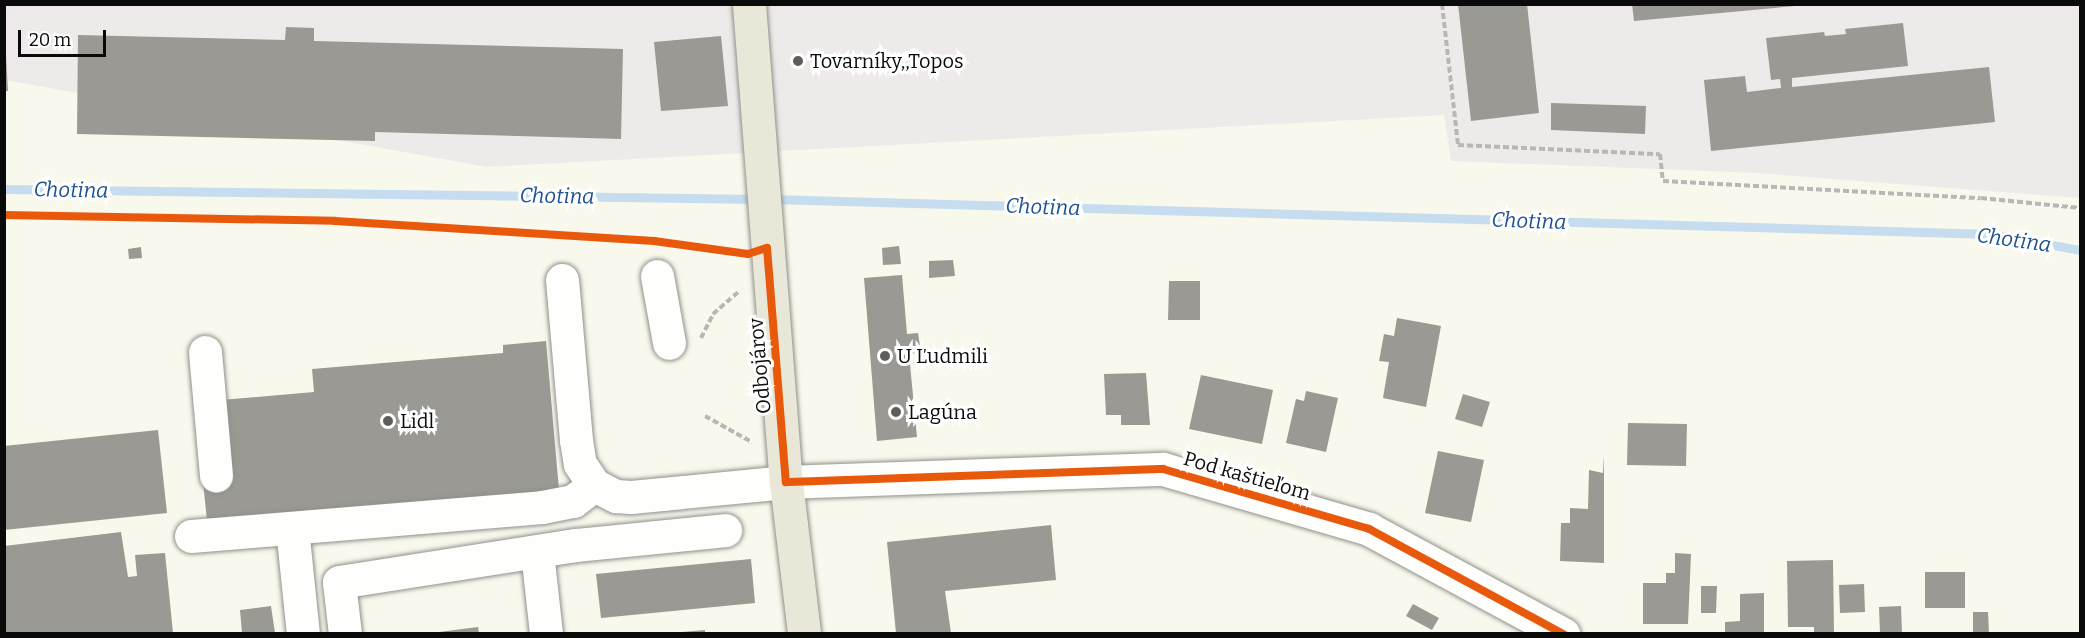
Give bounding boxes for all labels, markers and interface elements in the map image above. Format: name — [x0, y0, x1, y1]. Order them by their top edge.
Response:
scale bar — [21, 18, 110, 56]
text: 20 m — [29, 29, 71, 51]
place label: Tovarníky,,Topos — [810, 49, 963, 73]
marker: Tovarníky,,Topos — [791, 54, 805, 68]
water label: Chotina — [33, 177, 109, 203]
water label: Chotina — [519, 183, 595, 209]
water label: Chotina — [1005, 193, 1081, 221]
water label: Chotina — [1491, 207, 1567, 235]
water label: Chotina — [1975, 222, 2053, 258]
street label: Odbojárov — [744, 317, 776, 415]
place label: U Ľudmili — [897, 344, 988, 368]
marker: U Ľudmili — [878, 349, 892, 363]
place label: Lagúna — [908, 400, 977, 424]
marker: Lagúna — [889, 405, 903, 419]
place label: Lidl — [400, 409, 434, 433]
marker: Lidl — [381, 414, 395, 428]
street label: Pod kaštieľom — [1181, 446, 1313, 506]

